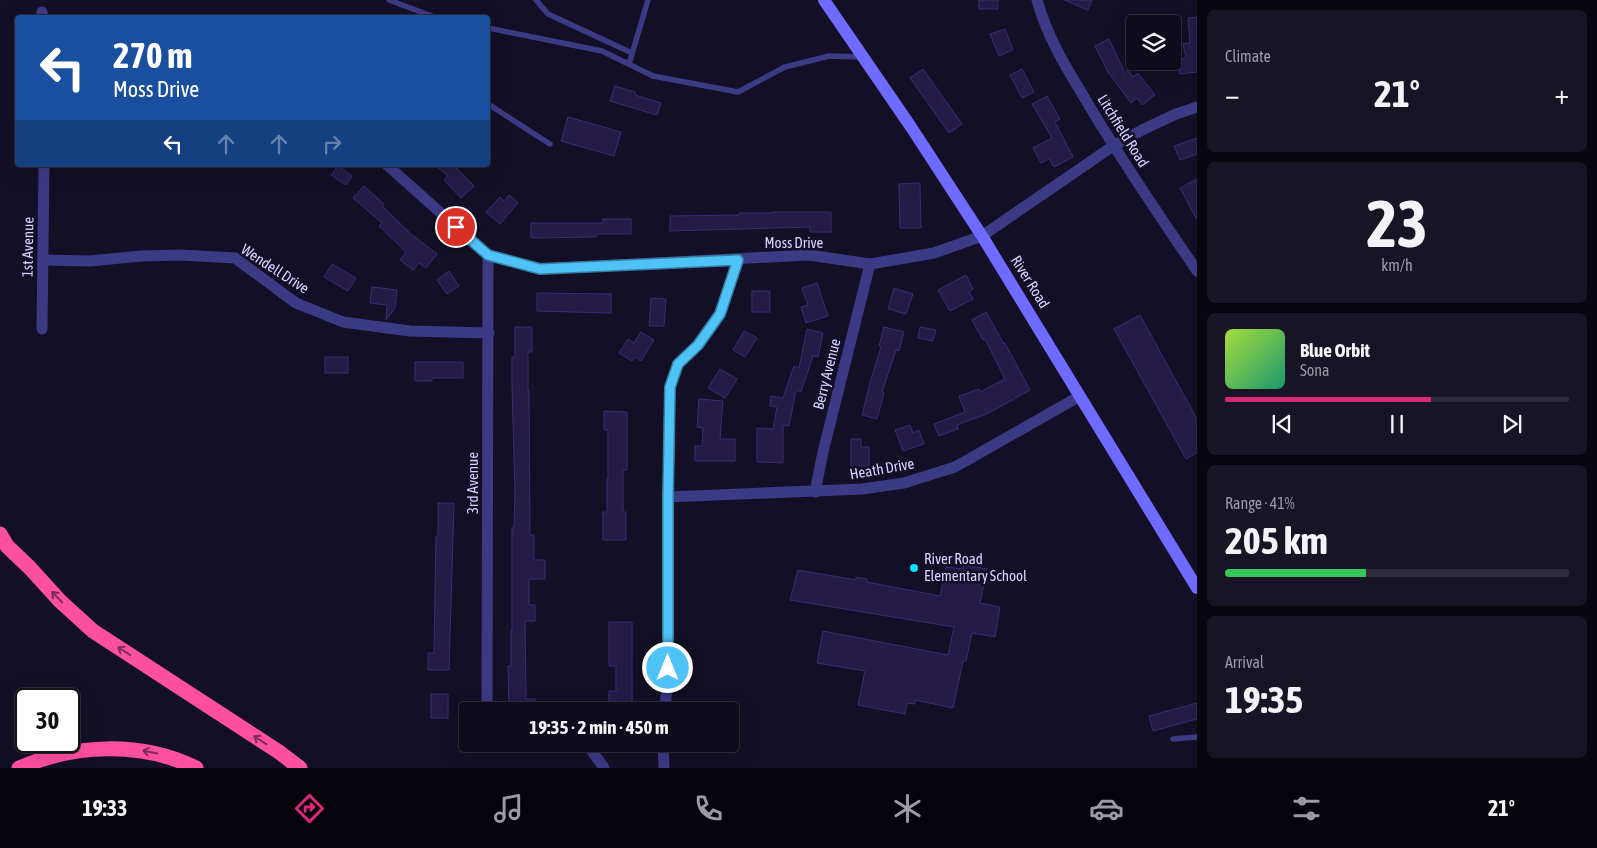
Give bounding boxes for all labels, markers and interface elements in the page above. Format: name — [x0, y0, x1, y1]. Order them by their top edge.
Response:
map controls — [1126, 15, 1181, 70]
button: layers — [1126, 15, 1181, 70]
icon: left — [30, 35, 95, 100]
text: 270 m — [113, 35, 192, 75]
text: Climate — [1225, 47, 1271, 65]
text: 21° — [1374, 72, 1420, 115]
text: Moss Drive — [113, 76, 199, 102]
text: − — [1225, 78, 1240, 110]
text: + — [1554, 78, 1569, 110]
street label: Litchfield Road — [1094, 91, 1152, 170]
icon: left — [159, 130, 187, 158]
icon: ahead — [212, 130, 240, 158]
icon: ahead — [265, 130, 293, 158]
icon: right — [318, 130, 346, 158]
text: 23 — [1366, 186, 1428, 261]
pin — [435, 206, 477, 248]
icon: arrive — [442, 213, 470, 241]
street label: 1st Avenue — [18, 217, 37, 277]
street label: Moss Drive — [765, 234, 824, 251]
street label: Wendell Drive — [238, 240, 313, 297]
street label: River Road — [1008, 252, 1053, 311]
text: km/h — [1381, 256, 1413, 274]
street label: Berry Avenue — [809, 336, 844, 411]
text: Blue Orbit — [1300, 339, 1370, 361]
text: Sona — [1300, 361, 1329, 379]
icon: previous — [1268, 410, 1296, 438]
icon: pause — [1383, 410, 1411, 438]
icon: next — [1498, 410, 1526, 438]
street label: 3rd Avenue — [464, 452, 481, 514]
street label: Heath Drive — [848, 454, 916, 483]
text: Range · 41% — [1225, 494, 1295, 512]
text: 205 km — [1225, 519, 1328, 562]
place label: River Road Elementary School — [924, 550, 1027, 584]
marker: River Road Elementary School — [908, 562, 920, 574]
one-way arrow — [51, 591, 63, 604]
position arrow — [641, 641, 693, 693]
one-way arrow — [117, 646, 131, 656]
text: Arrival — [1225, 653, 1264, 671]
text: 19:35 — [1225, 678, 1303, 721]
speed limit sign: 30 — [15, 688, 80, 753]
text: 19:35 · 2 min · 450 m — [529, 716, 669, 738]
one-way arrow — [254, 734, 268, 744]
one-way arrow — [142, 747, 158, 757]
icon: directions — [292, 791, 327, 826]
icon: music — [491, 791, 526, 826]
icon: phone — [691, 791, 726, 826]
icon: climate — [890, 791, 925, 826]
icon: car — [1089, 791, 1124, 826]
icon: filters — [1289, 791, 1324, 826]
text: 19:33 — [82, 795, 127, 821]
text: 21° — [1488, 795, 1515, 821]

